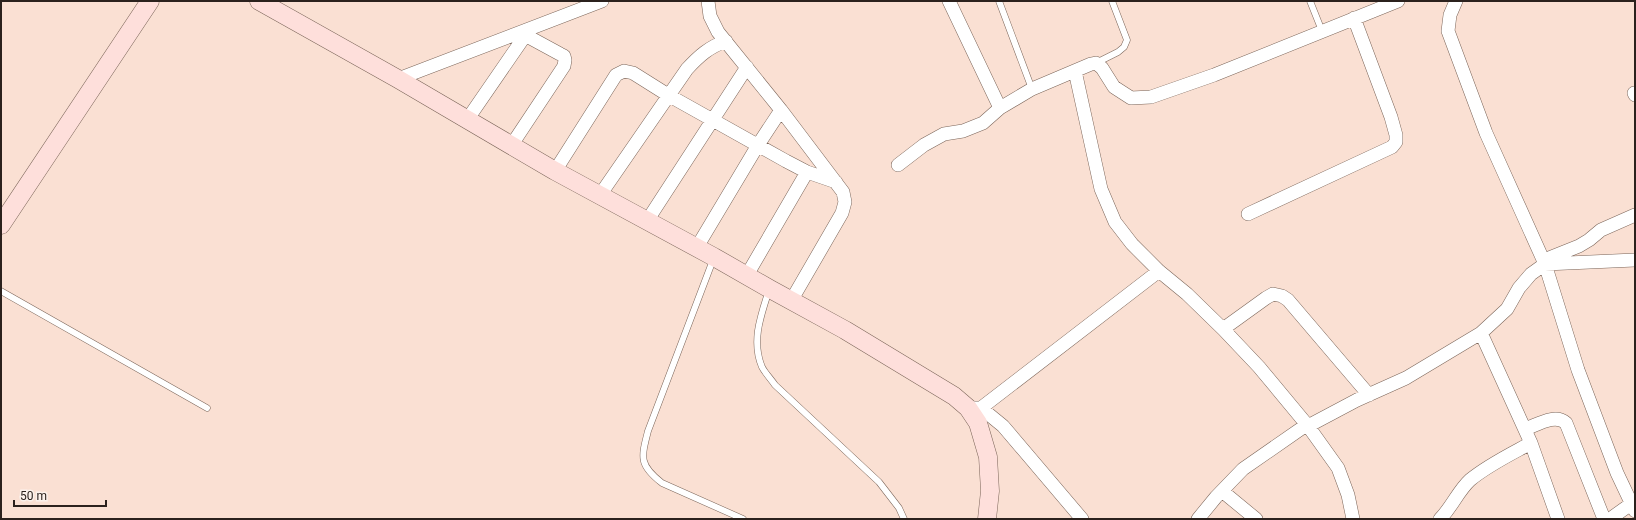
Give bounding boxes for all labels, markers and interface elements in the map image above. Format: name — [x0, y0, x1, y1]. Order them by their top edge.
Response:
scale bar — [14, 482, 106, 508]
text: 50 m — [20, 489, 47, 503]

